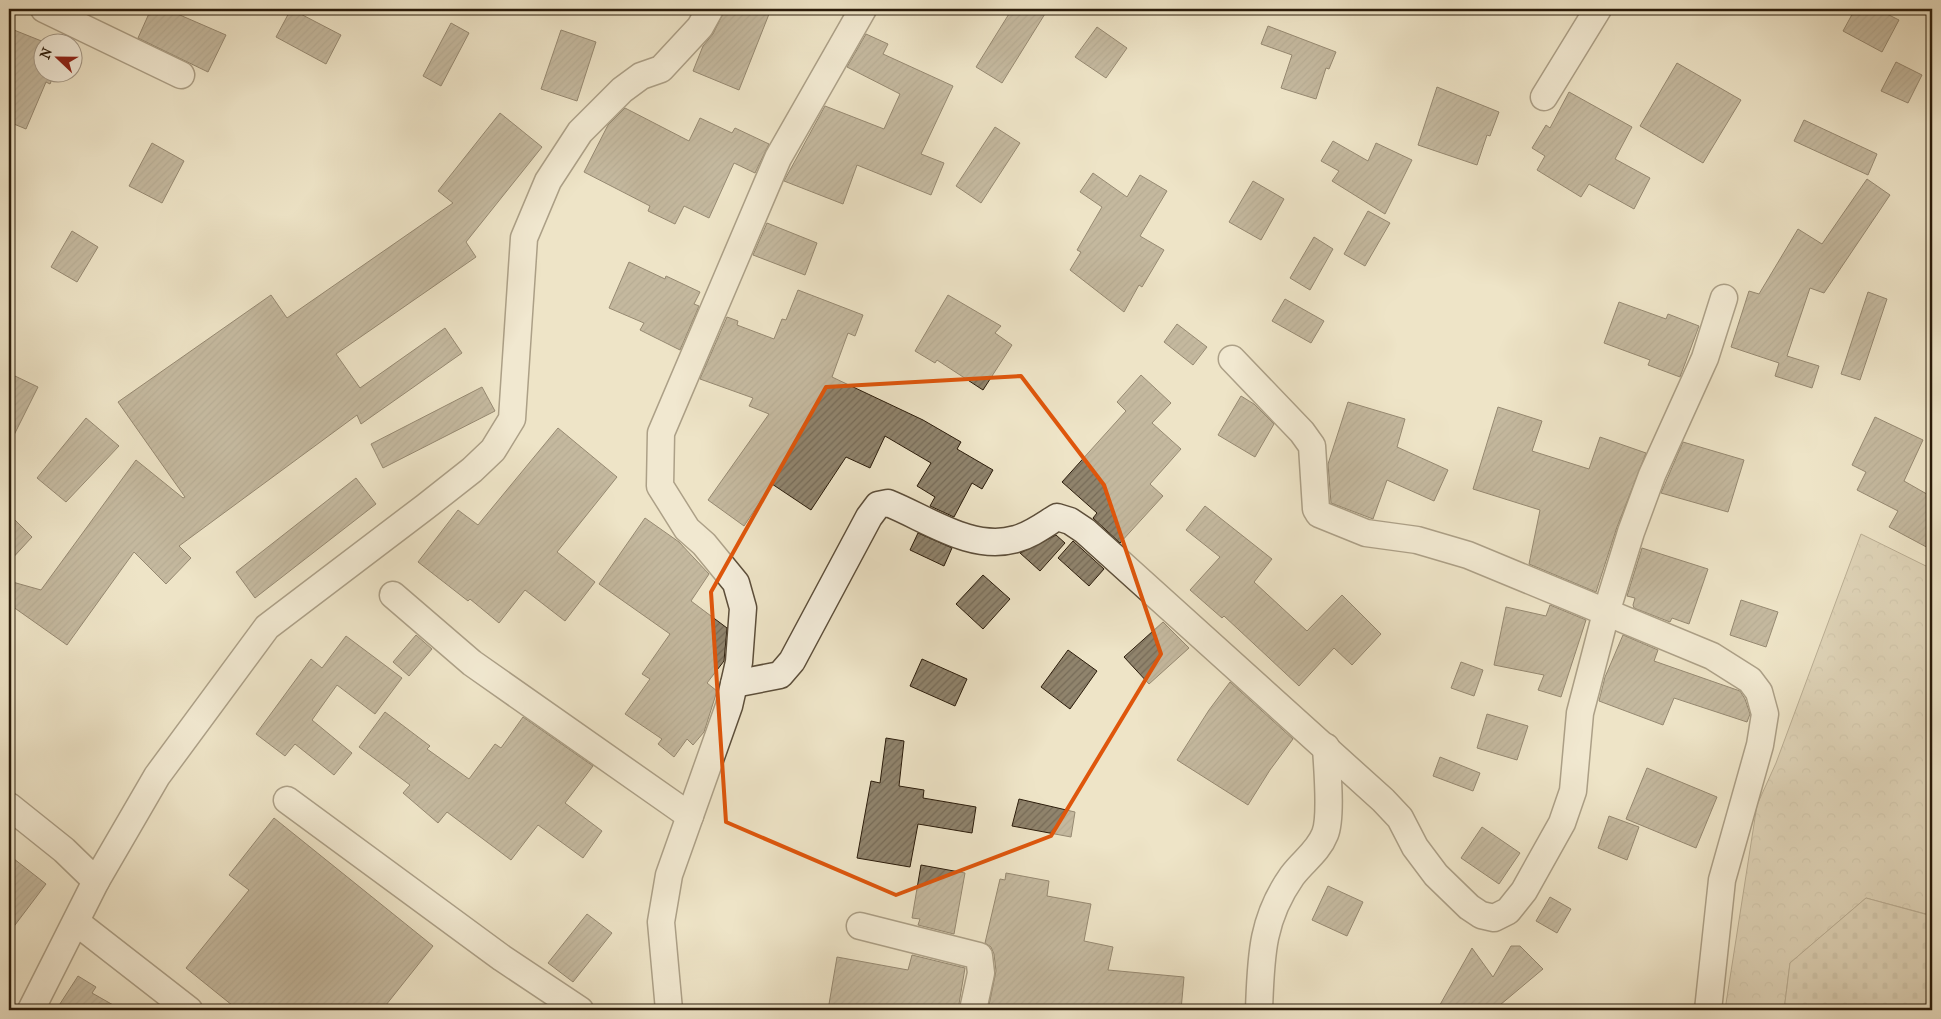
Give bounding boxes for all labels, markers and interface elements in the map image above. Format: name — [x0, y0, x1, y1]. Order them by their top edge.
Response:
north arrow — [32, 32, 82, 82]
text: N — [37, 45, 56, 61]

